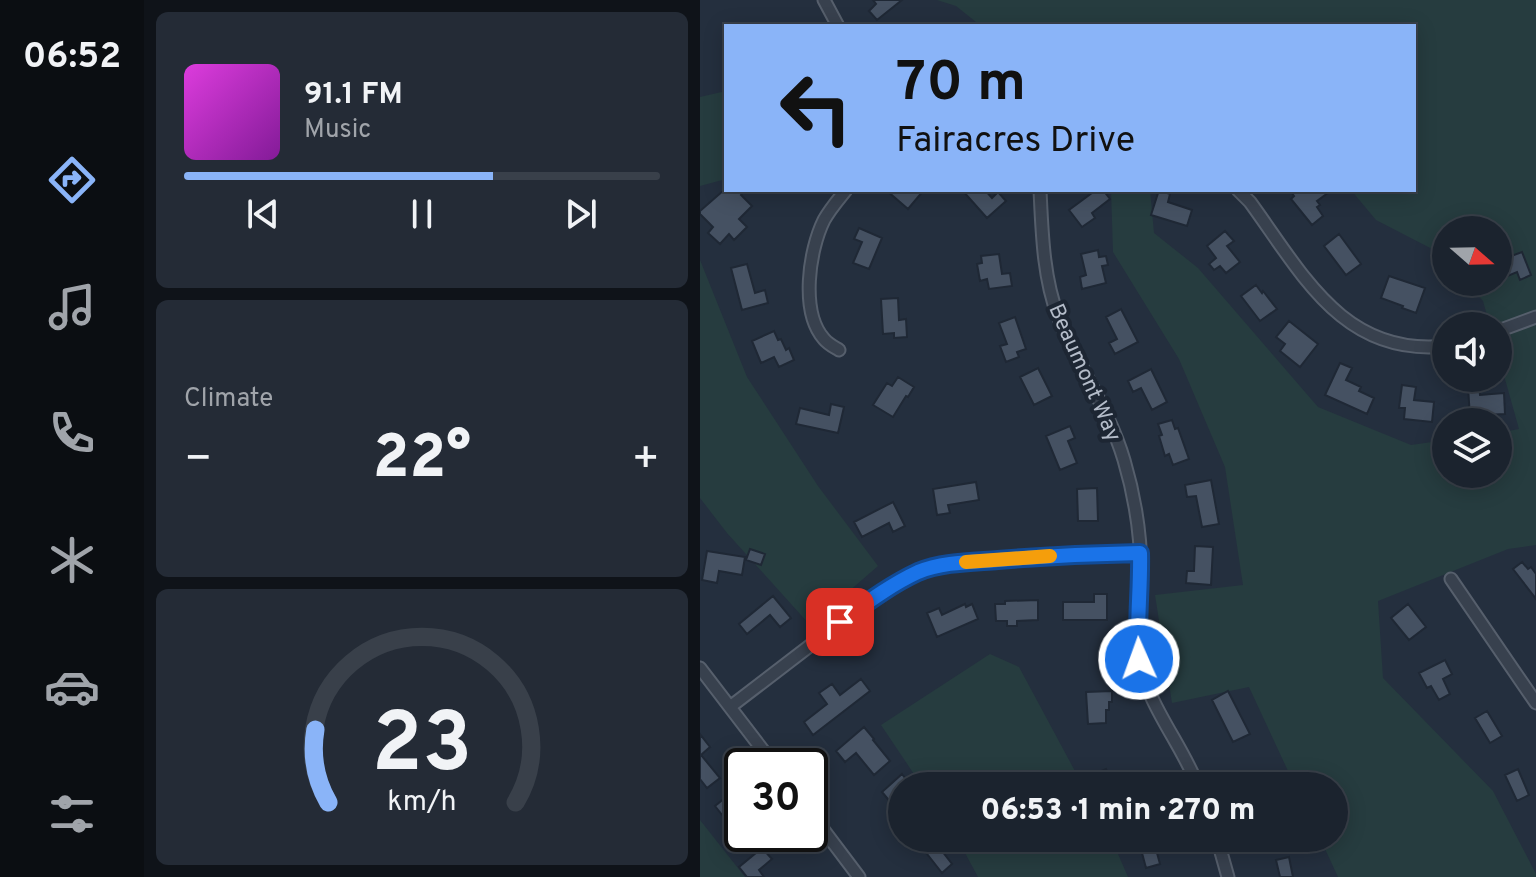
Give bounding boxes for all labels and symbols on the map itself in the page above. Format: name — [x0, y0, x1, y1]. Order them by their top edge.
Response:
north arrow — [1432, 216, 1512, 296]
street label: Beaumont Way — [1041, 300, 1126, 446]
pin — [806, 588, 874, 656]
position arrow — [1097, 617, 1181, 701]
speed limit sign: 30 — [724, 748, 828, 852]

